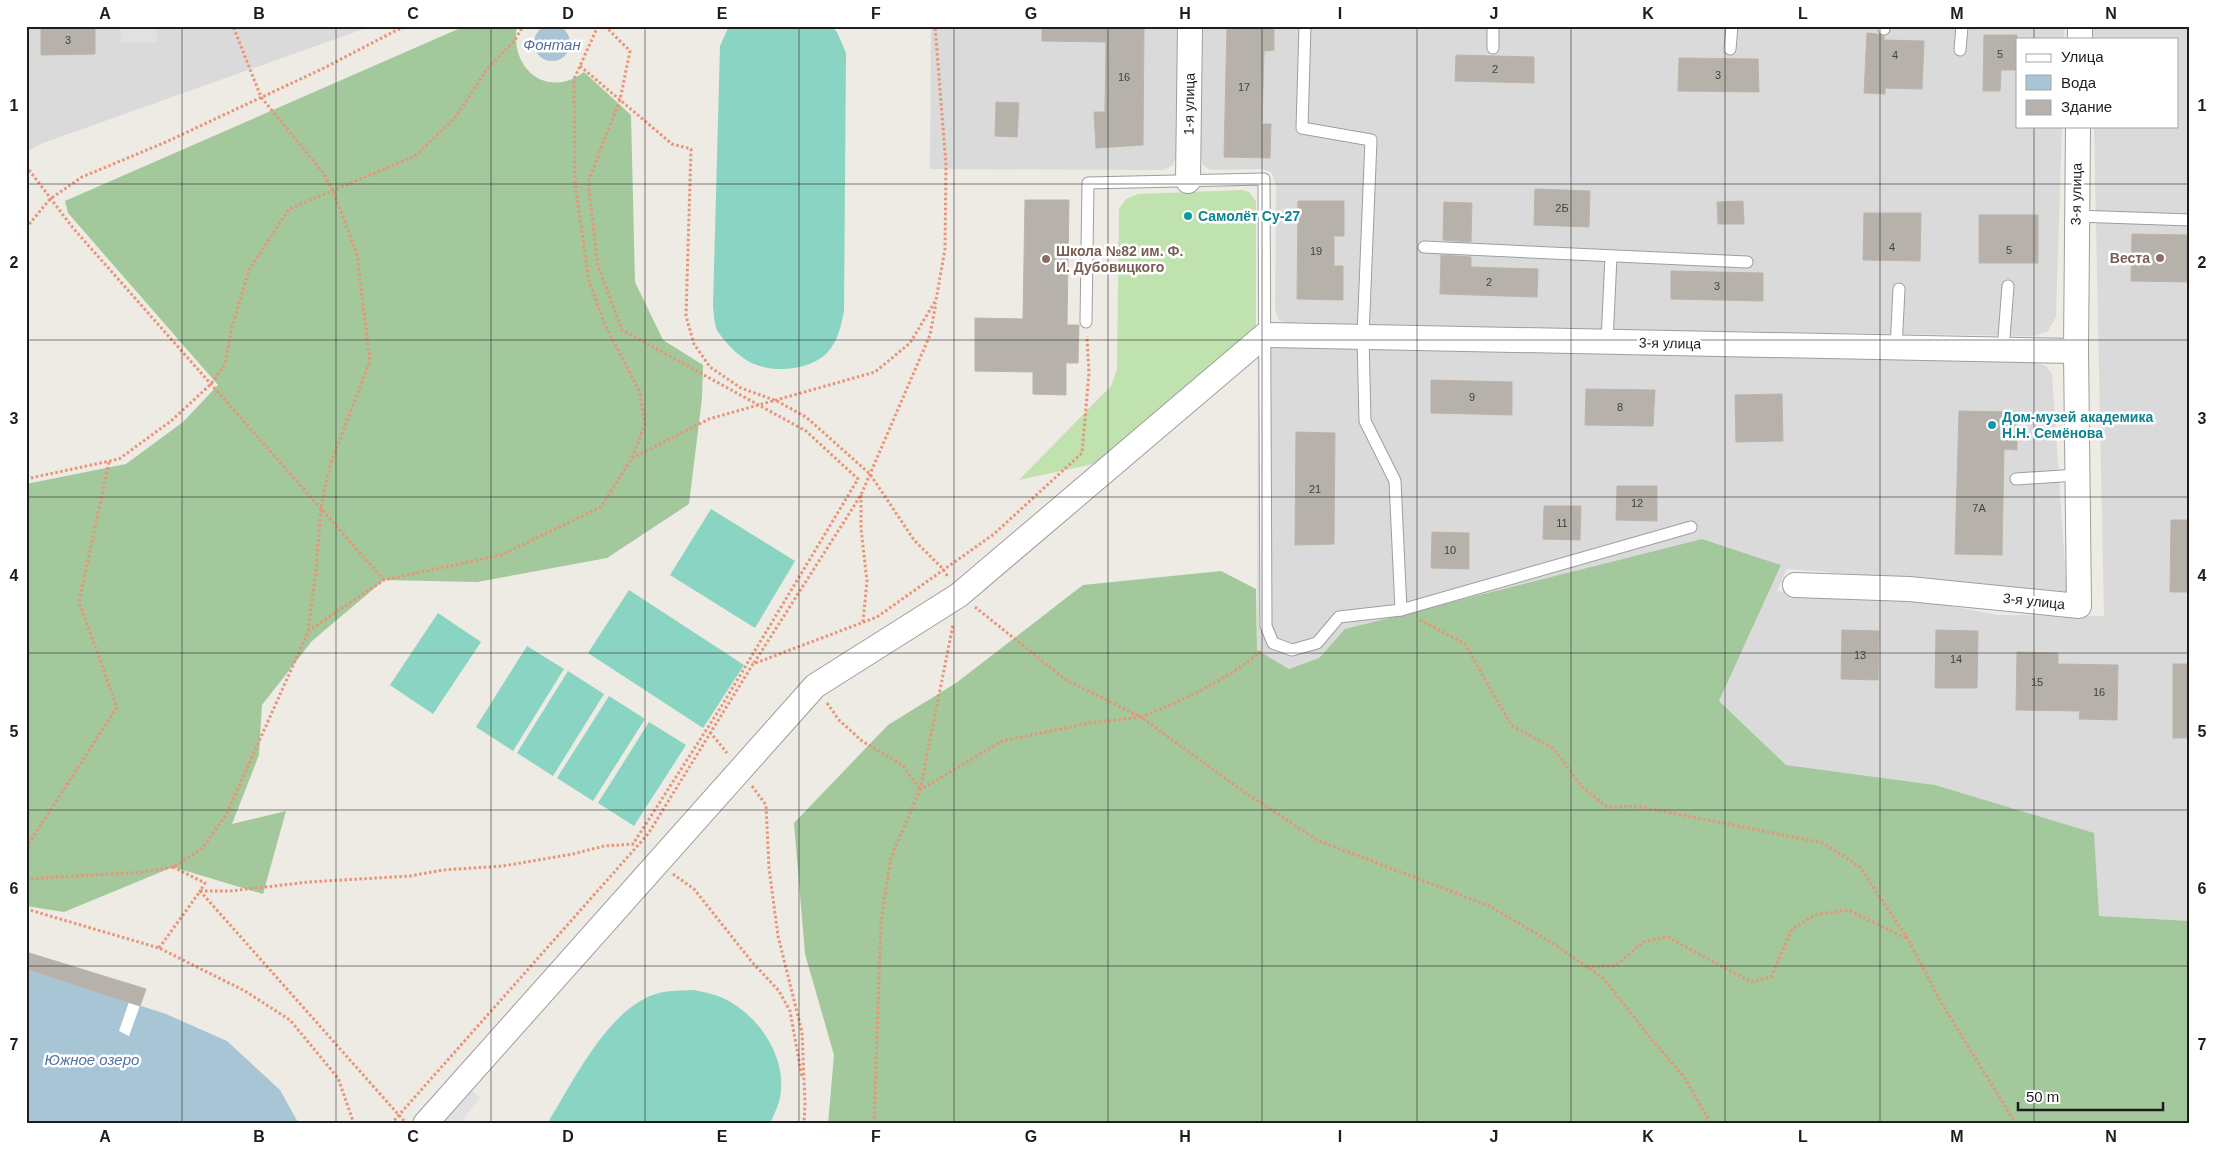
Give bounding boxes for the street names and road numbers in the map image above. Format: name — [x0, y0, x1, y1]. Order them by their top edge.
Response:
street label: 1-я улица — [1180, 72, 1198, 135]
street label: 3-я улица — [2067, 162, 2085, 225]
street label: 3-я улица — [1639, 334, 1702, 352]
street label: 3-я улица — [2002, 590, 2066, 612]

